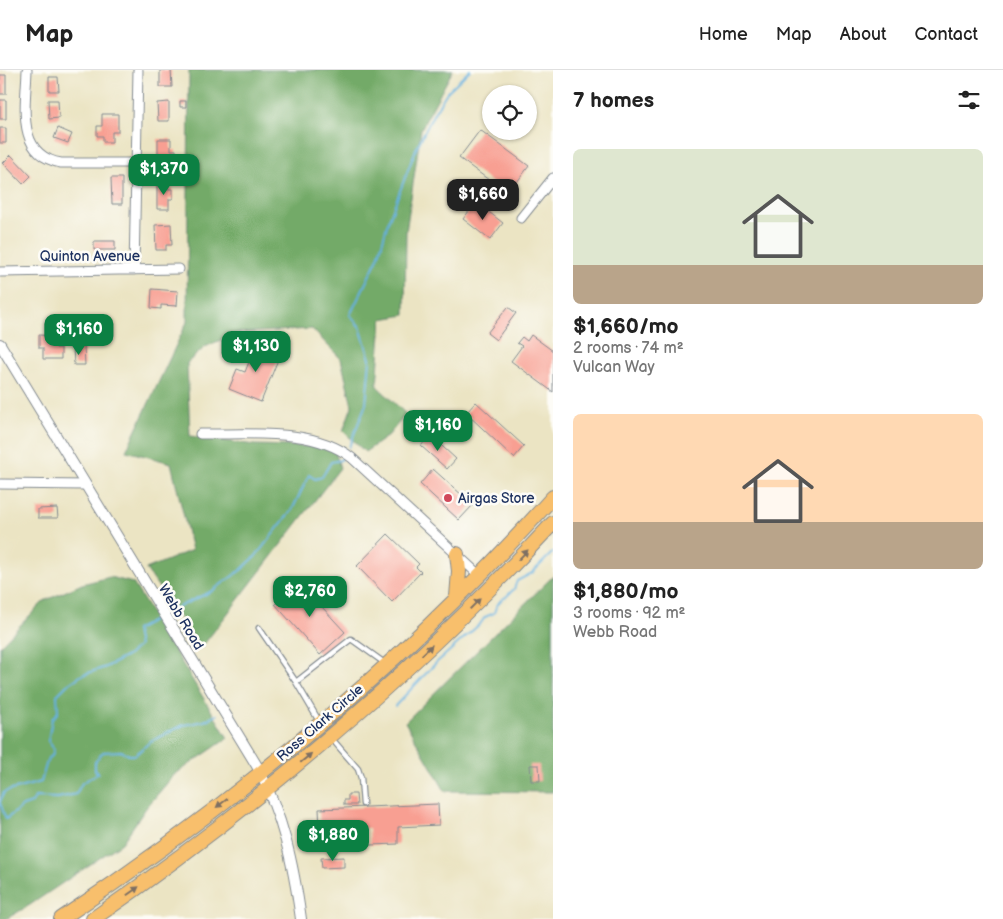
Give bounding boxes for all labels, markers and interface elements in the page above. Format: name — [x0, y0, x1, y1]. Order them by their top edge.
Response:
text: Map — [25, 20, 73, 49]
text: Home — [699, 24, 748, 45]
text: Map — [776, 24, 812, 45]
text: About — [840, 24, 887, 45]
text: Contact — [915, 24, 978, 45]
map controls — [482, 85, 537, 140]
button: locate — [482, 85, 537, 140]
icon: filters — [955, 86, 983, 114]
text: 7 homes — [573, 88, 654, 113]
pin: $1,370 — [123, 154, 205, 196]
text: $1,370 — [140, 160, 188, 179]
pin: $1,660 — [442, 178, 524, 221]
icon: home — [733, 181, 823, 271]
text: $1,660 — [458, 185, 508, 204]
street label: Quinton Avenue — [40, 248, 140, 265]
pin: $1,160 — [38, 314, 120, 356]
text: $1,660/mo — [573, 314, 679, 339]
text: $1,160 — [55, 320, 103, 339]
pin: $1,130 — [215, 330, 297, 373]
text: $1,130 — [233, 337, 279, 356]
text: 2 rooms · 74 m² — [573, 339, 684, 358]
text: Vulcan Way — [573, 358, 655, 377]
pin: $1,160 — [397, 410, 479, 452]
text: $1,160 — [414, 416, 462, 435]
icon: home — [733, 446, 823, 536]
place label: Airgas Store — [458, 490, 534, 507]
marker: Airgas Store — [442, 492, 454, 504]
one-way arrow — [517, 550, 529, 562]
pin: $2,760 — [269, 576, 351, 618]
text: $1,880/mo — [573, 579, 678, 604]
street label: Webb Road — [155, 581, 207, 653]
text: $2,760 — [284, 582, 336, 601]
one-way arrow — [469, 598, 481, 610]
text: 3 rooms · 92 m² — [573, 604, 686, 623]
text: Webb Road — [573, 623, 657, 642]
one-way arrow — [421, 644, 433, 656]
street label: Ross Clark Circle — [273, 681, 367, 765]
one-way arrow — [299, 753, 312, 764]
one-way arrow — [215, 798, 229, 808]
pin: $1,880 — [292, 820, 374, 862]
text: $1,880 — [308, 826, 358, 845]
one-way arrow — [126, 886, 140, 896]

